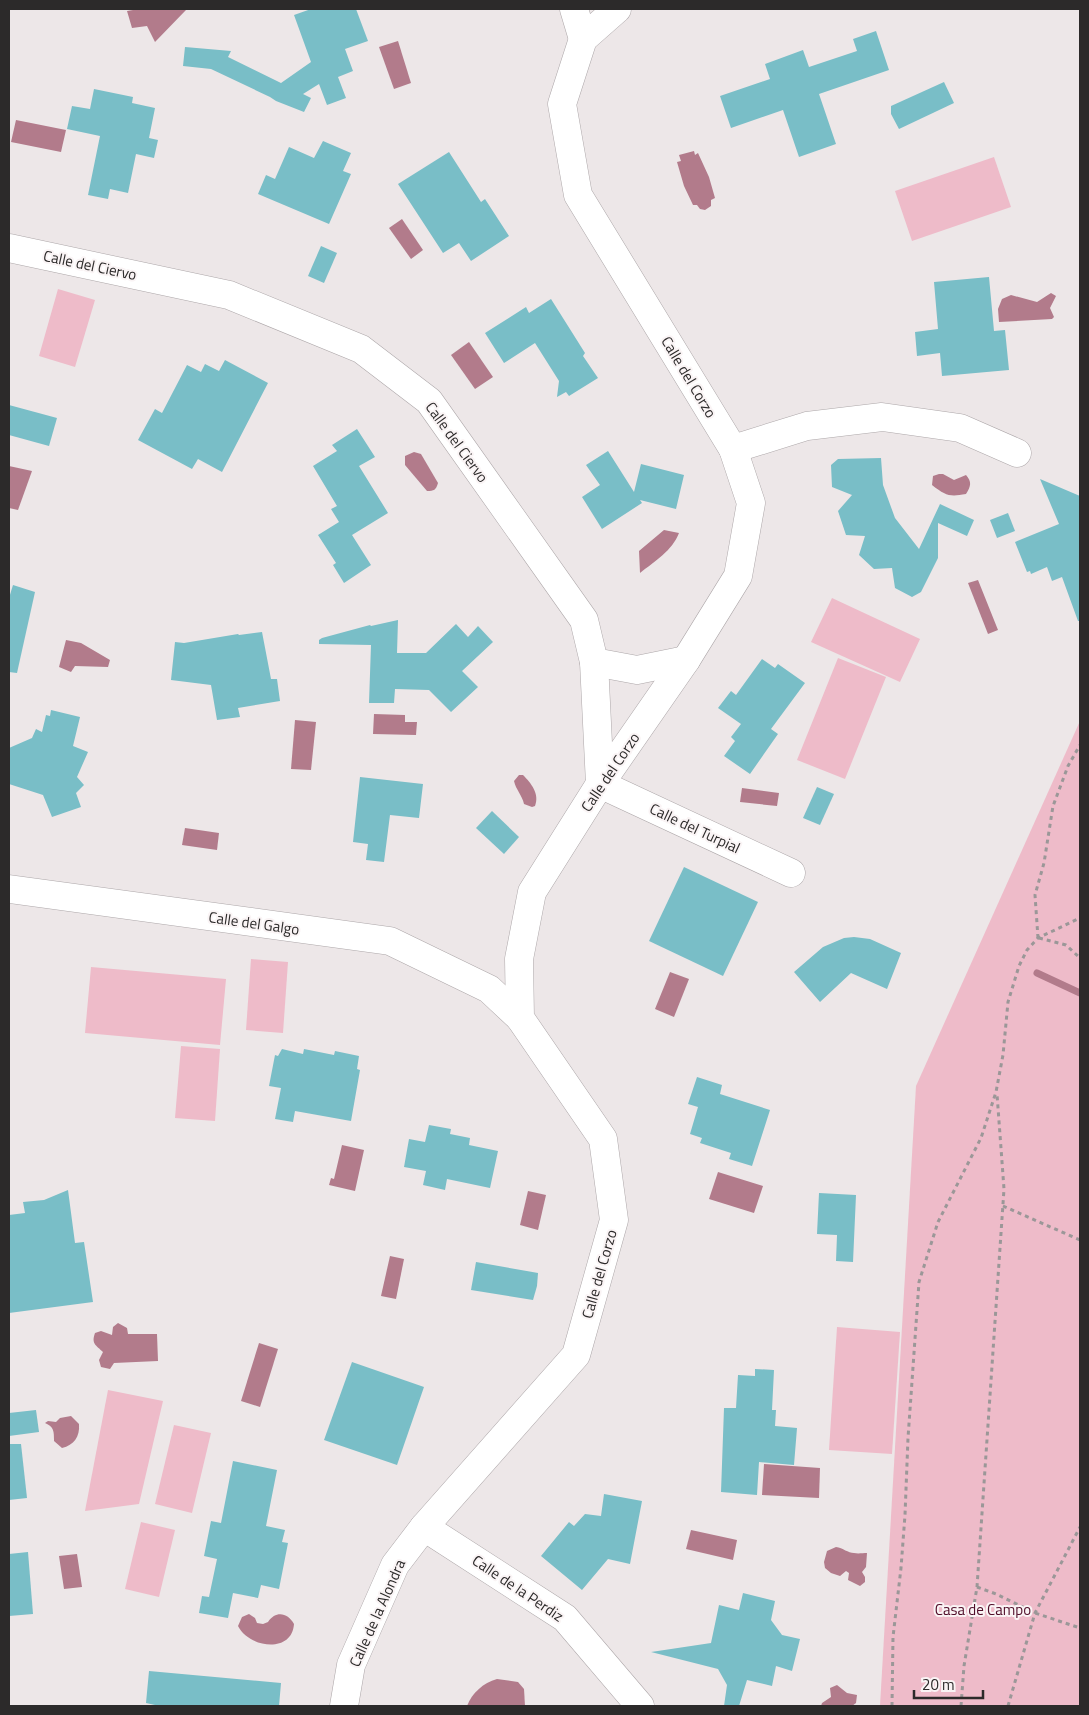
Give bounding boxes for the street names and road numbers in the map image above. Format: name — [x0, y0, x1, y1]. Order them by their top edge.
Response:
street label: Calle del Ciervo — [41, 244, 139, 286]
street label: Calle del Corzo — [656, 332, 722, 422]
street label: Calle del Ciervo — [420, 397, 494, 487]
street label: Calle del Corzo — [575, 728, 645, 816]
street label: Calle del Turpial — [646, 797, 744, 859]
street label: Calle del Galgo — [207, 905, 301, 941]
street label: Calle del Corzo — [575, 1227, 623, 1321]
street label: Calle de la Perdiz — [468, 1549, 569, 1627]
street label: Calle de la Alondra — [343, 1555, 411, 1670]

